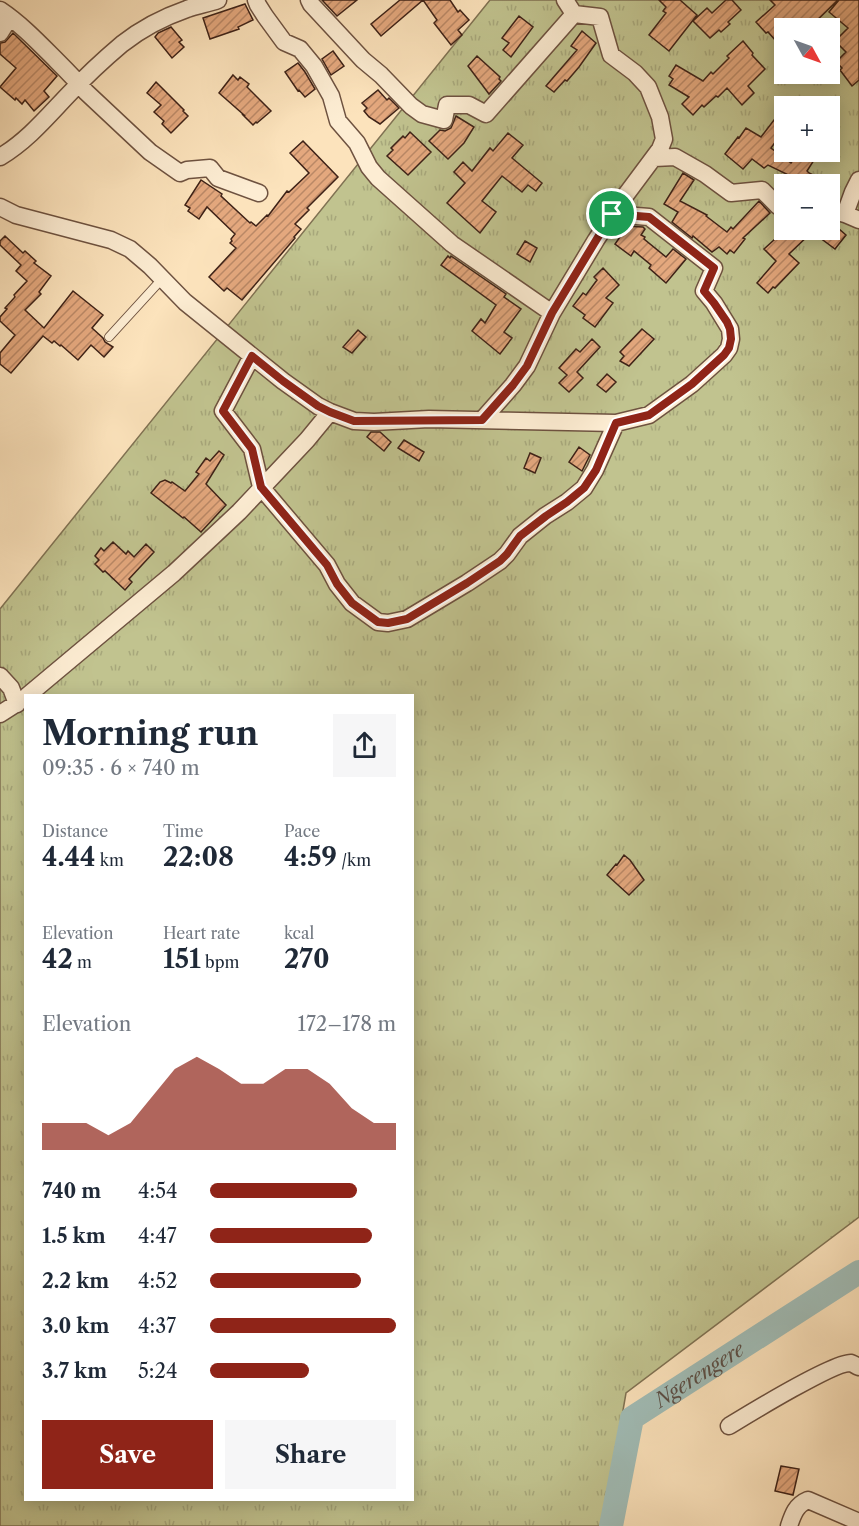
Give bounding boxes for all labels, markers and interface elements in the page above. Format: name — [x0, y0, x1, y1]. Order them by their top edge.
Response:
north arrow — [774, 18, 840, 84]
map controls — [774, 18, 840, 240]
button: + — [774, 96, 840, 162]
button: − — [774, 174, 840, 240]
pin — [586, 188, 637, 239]
icon: arrive — [595, 197, 628, 230]
text: Morning run — [42, 713, 258, 754]
button: share — [333, 714, 396, 777]
text: 09:35 · 6 × 740 m — [42, 756, 200, 780]
text: Distance — [42, 821, 108, 841]
text: Time — [163, 821, 203, 841]
text: Pace — [284, 821, 320, 841]
text: 4.44 — [42, 841, 95, 873]
text: 22:08 — [163, 841, 234, 873]
text: 4:59 — [284, 841, 337, 873]
text: km — [95, 850, 124, 870]
text: /km — [337, 850, 371, 870]
text: Elevation — [42, 923, 113, 943]
text: Heart rate — [163, 923, 240, 943]
text: kcal — [284, 923, 314, 943]
text: 42 — [42, 943, 73, 975]
text: 151 — [163, 943, 201, 975]
text: 270 — [284, 943, 329, 975]
text: m — [73, 952, 92, 972]
text: bpm — [201, 952, 239, 972]
text: Elevation — [42, 1012, 131, 1036]
text: 172–178 m — [298, 1012, 396, 1036]
text: 740 m — [42, 1179, 101, 1203]
text: 4:54 — [138, 1179, 178, 1203]
text: 1.5 km — [42, 1224, 106, 1248]
text: 4:47 — [138, 1224, 177, 1248]
text: 2.2 km — [42, 1269, 109, 1293]
text: 4:52 — [138, 1269, 178, 1293]
text: 3.0 km — [42, 1314, 109, 1338]
text: 4:37 — [138, 1314, 176, 1338]
water label: Ngerengere — [648, 1336, 750, 1413]
text: 3.7 km — [42, 1359, 107, 1383]
text: 5:24 — [138, 1359, 178, 1383]
button: Save — [42, 1420, 213, 1489]
button: Share — [225, 1420, 396, 1489]

